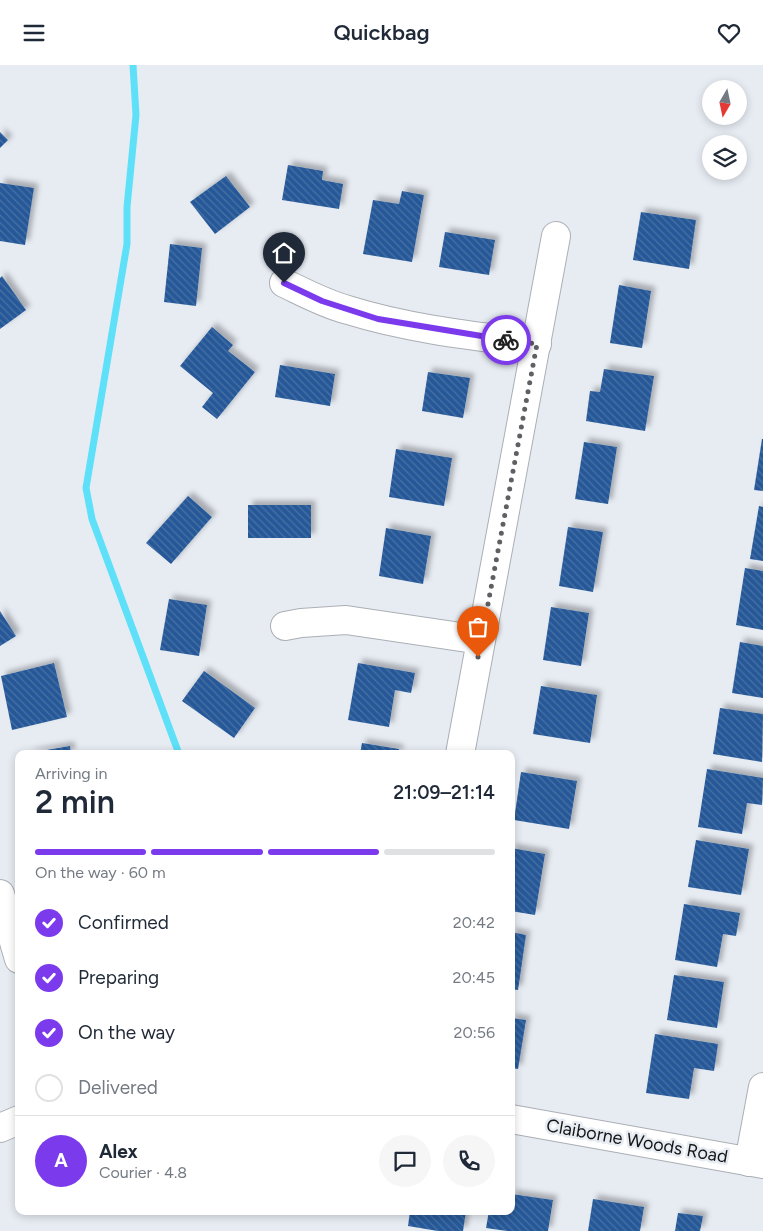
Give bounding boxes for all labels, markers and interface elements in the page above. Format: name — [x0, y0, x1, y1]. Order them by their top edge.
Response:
icon: menu — [20, 19, 48, 47]
text: Quickbag — [333, 19, 430, 46]
icon: heart — [715, 19, 743, 47]
north arrow — [702, 80, 748, 125]
map controls — [702, 80, 747, 180]
button: layers — [702, 135, 747, 180]
pin — [263, 232, 305, 283]
icon: home — [270, 239, 298, 267]
courier — [481, 315, 531, 365]
icon: bike — [492, 326, 520, 354]
pin — [457, 606, 499, 657]
icon: bag — [464, 613, 492, 641]
text: Arriving in — [35, 764, 107, 783]
text: 21:09–21:14 — [393, 781, 495, 804]
text: 2 min — [35, 783, 115, 821]
text: On the way · 60 m — [35, 863, 166, 882]
icon: check — [35, 909, 63, 937]
text: Confirmed — [78, 911, 169, 934]
text: 20:42 — [453, 913, 495, 932]
icon: check — [35, 964, 63, 992]
text: Preparing — [78, 966, 159, 989]
text: 20:45 — [453, 968, 495, 987]
icon: check — [35, 1019, 63, 1047]
text: On the way — [78, 1021, 175, 1044]
text: 20:56 — [453, 1023, 495, 1042]
text: Delivered — [78, 1076, 158, 1099]
street label: Claiborne Woods Road — [545, 1114, 729, 1168]
button: chat — [379, 1135, 431, 1187]
button: phone — [443, 1135, 495, 1187]
text: Alex — [99, 1140, 138, 1163]
text: A — [54, 1149, 68, 1172]
text: Courier · 4.8 — [99, 1163, 187, 1182]

